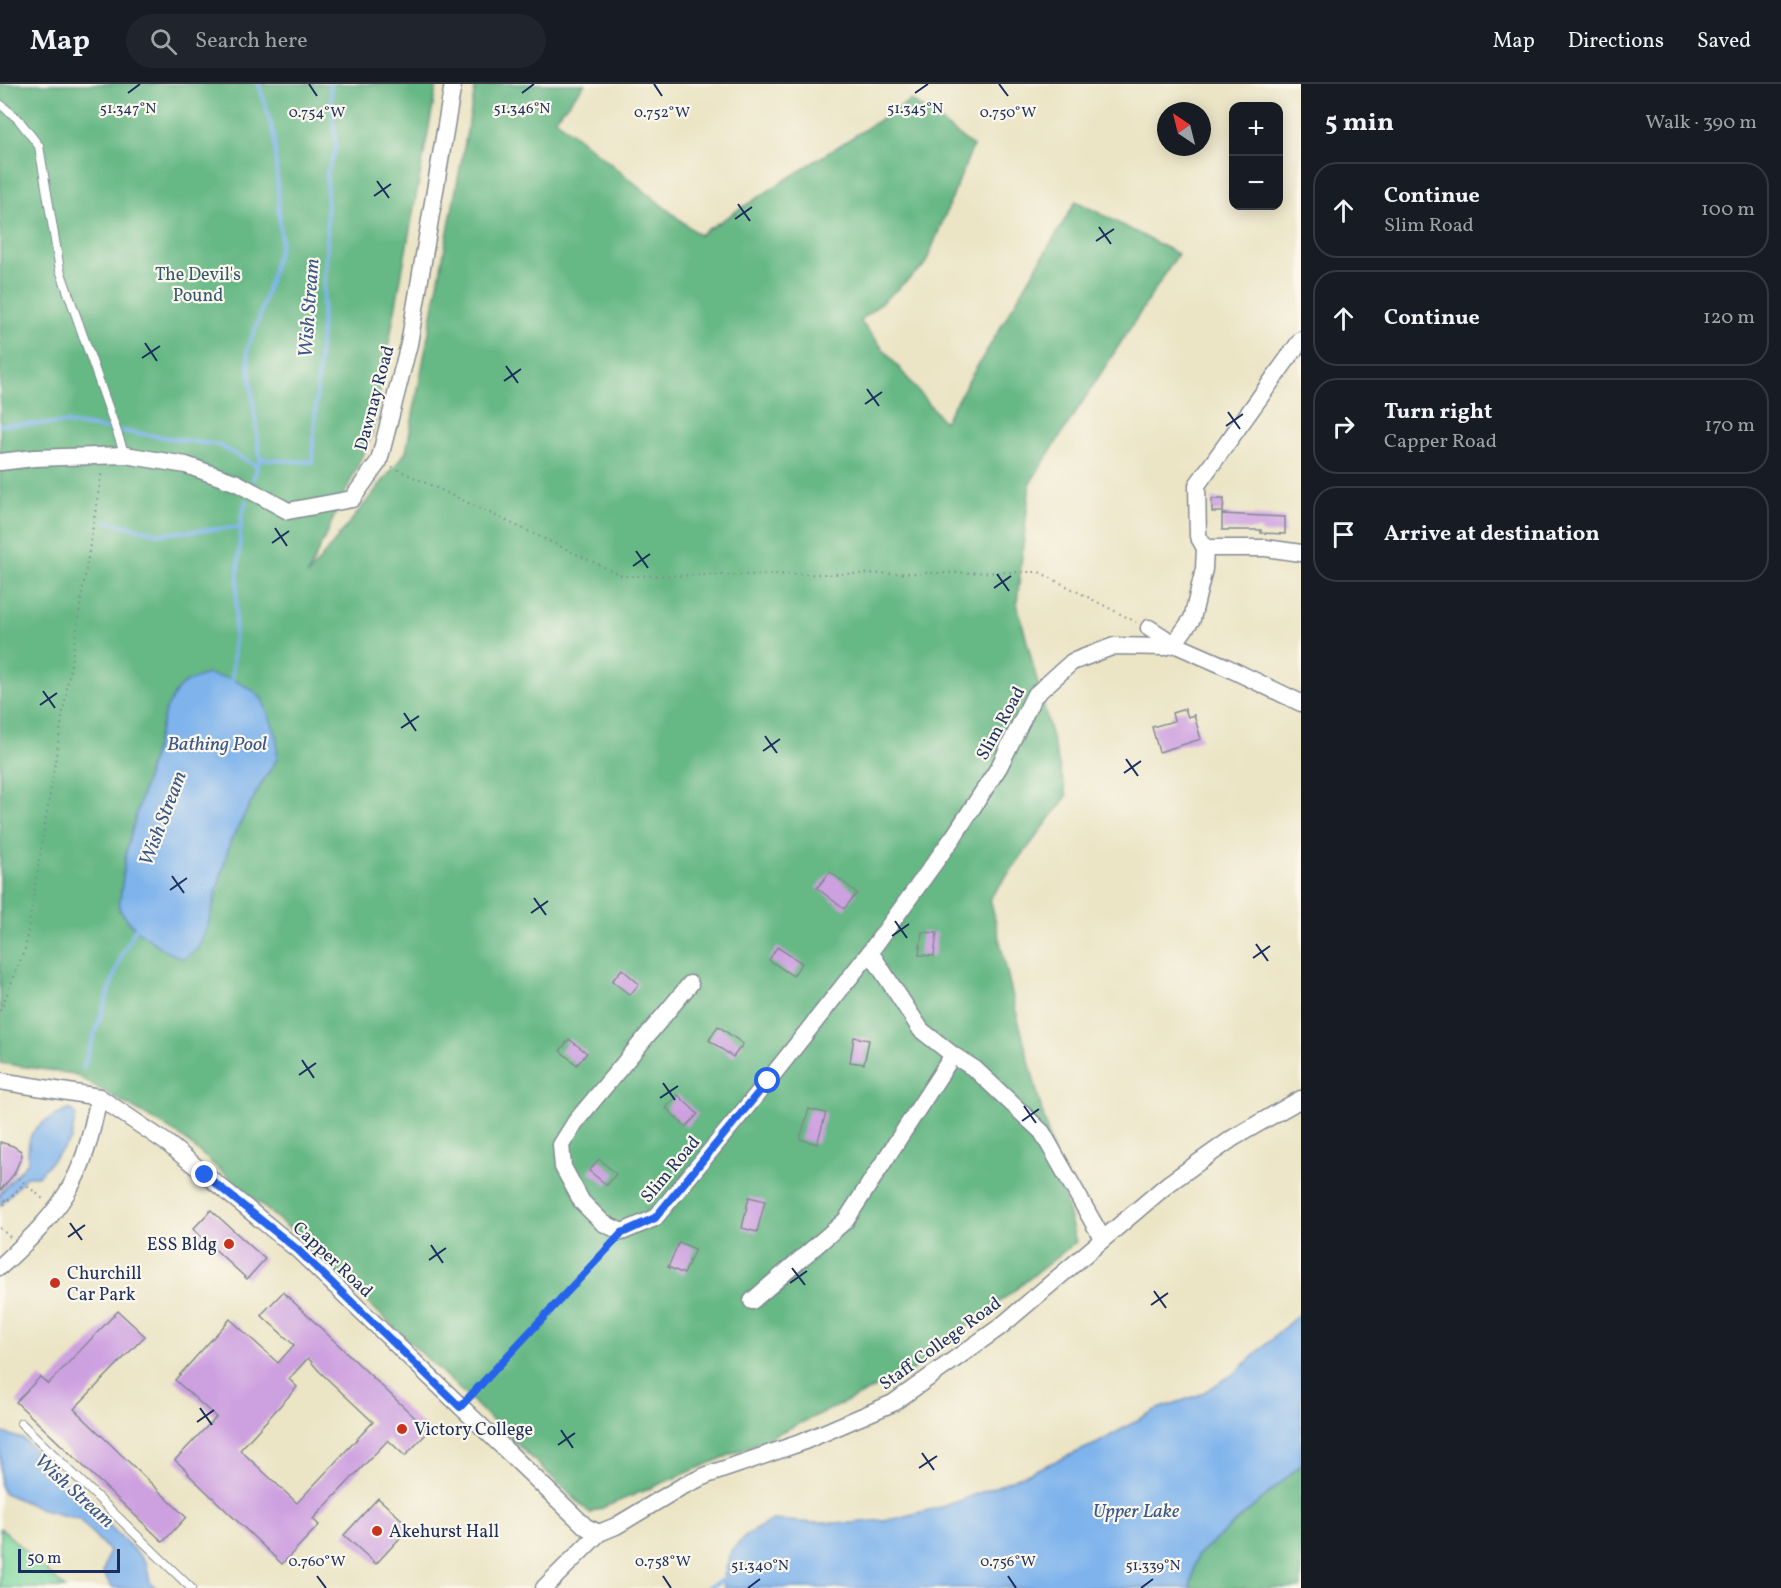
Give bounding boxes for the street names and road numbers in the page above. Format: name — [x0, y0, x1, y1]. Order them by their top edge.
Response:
street label: Dawnay Road — [349, 343, 402, 454]
street label: Slim Road — [971, 682, 1032, 765]
street label: Slim Road — [636, 1131, 707, 1209]
street label: Capper Road — [286, 1216, 378, 1304]
street label: Staff College Road — [875, 1291, 1007, 1397]

